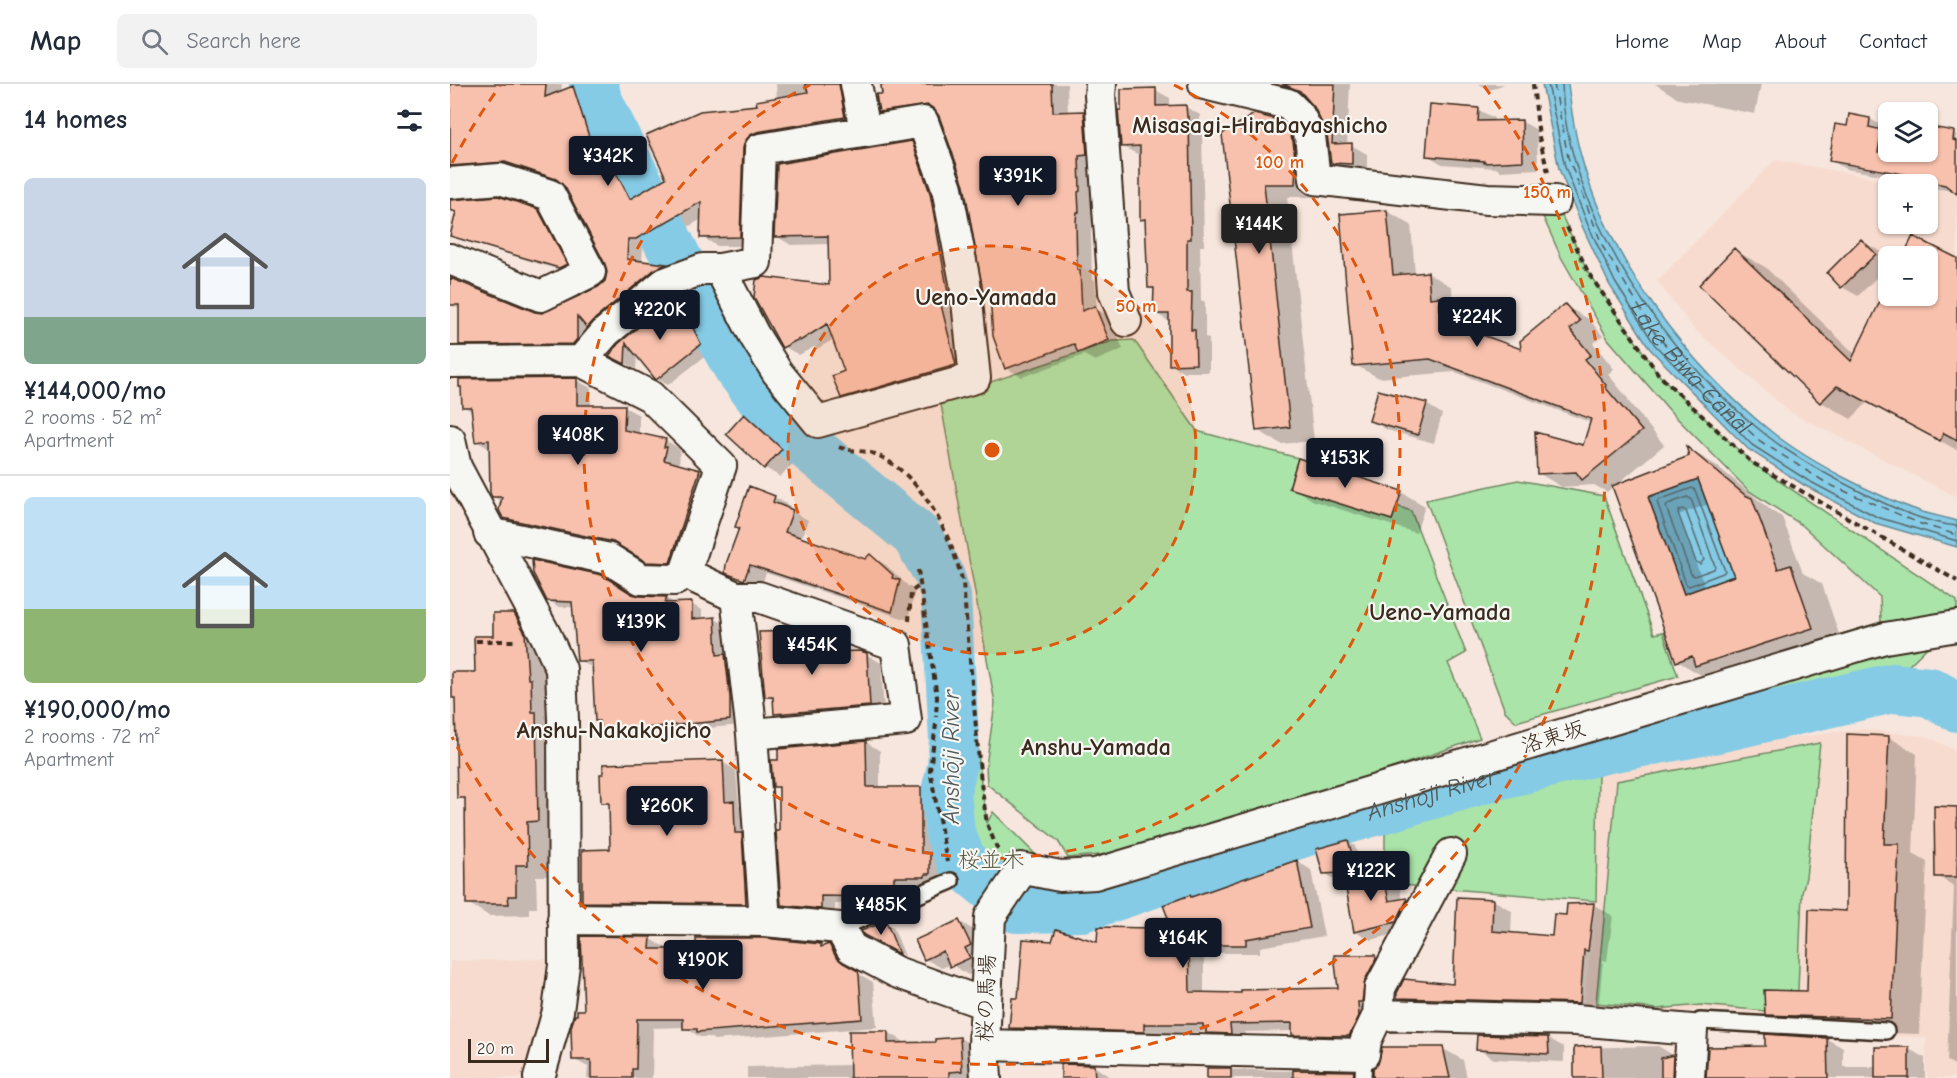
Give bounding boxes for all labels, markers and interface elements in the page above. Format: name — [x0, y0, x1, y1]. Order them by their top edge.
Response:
search box — [117, 14, 537, 68]
text: Map — [30, 25, 81, 57]
icon: search — [138, 25, 171, 58]
text: Search here — [186, 28, 301, 54]
text: Home — [1615, 29, 1669, 53]
text: Map — [1702, 29, 1742, 53]
text: About — [1775, 29, 1826, 53]
text: Contact — [1859, 29, 1927, 53]
map controls — [1878, 102, 1938, 306]
button: layers — [1878, 102, 1938, 162]
icon: filters — [393, 104, 426, 137]
text: 14 homes — [24, 105, 127, 135]
district label: Misasagi-Hirabayashicho — [1132, 111, 1388, 139]
pin: ¥342K — [566, 136, 650, 187]
text: ¥342K — [583, 144, 633, 167]
text: 100 m — [1256, 152, 1304, 173]
pin: ¥391K — [976, 156, 1060, 207]
text: ¥391K — [993, 164, 1043, 187]
button: + — [1878, 174, 1938, 234]
text: 150 m — [1523, 182, 1571, 203]
pin: ¥144K — [1217, 204, 1301, 255]
text: ¥144K — [1235, 212, 1283, 235]
icon: home — [171, 217, 279, 325]
button: − — [1878, 246, 1938, 306]
district label: Ueno-Yamada — [915, 283, 1057, 311]
pin: ¥220K — [618, 290, 702, 341]
text: 50 m — [1116, 296, 1156, 317]
water label: Lake Biwa Canal — [1625, 296, 1758, 440]
pin: ¥224K — [1435, 297, 1519, 348]
text: ¥220K — [634, 298, 686, 321]
text: ¥224K — [1452, 305, 1502, 328]
text: ¥144,000/mo — [24, 376, 166, 406]
text: 2 rooms · 52 m² — [24, 406, 161, 429]
pin: ¥408K — [536, 415, 620, 466]
text: ¥408K — [552, 423, 604, 446]
text: Apartment — [24, 429, 114, 452]
pin: ¥153K — [1303, 438, 1387, 489]
centre of rings — [982, 440, 1002, 460]
text: ¥153K — [1320, 446, 1370, 469]
icon: home — [171, 536, 279, 644]
district label: Ueno-Yamada — [1369, 598, 1511, 626]
pin: ¥139K — [599, 602, 683, 653]
text: ¥139K — [616, 610, 666, 633]
pin: ¥454K — [770, 625, 854, 676]
text: ¥454K — [787, 633, 837, 656]
water label: Anshōji River — [937, 689, 965, 825]
text: ¥190,000/mo — [24, 695, 171, 725]
street label: 洛東坂 — [1518, 715, 1588, 759]
district label: Anshu-Nakakojicho — [517, 716, 711, 744]
text: 2 rooms · 72 m² — [24, 725, 160, 748]
district label: Anshu-Yamada — [1021, 733, 1171, 761]
text: Apartment — [24, 748, 114, 771]
water label: Anshōji River — [1363, 761, 1501, 827]
pin: ¥260K — [625, 786, 709, 837]
text: ¥260K — [641, 794, 693, 817]
park label: 桜並木 — [958, 847, 1024, 873]
pin: ¥122K — [1329, 851, 1413, 902]
text: ¥122K — [1347, 859, 1395, 882]
pin: ¥485K — [839, 885, 923, 936]
text: ¥485K — [855, 893, 907, 916]
pin: ¥164K — [1141, 918, 1225, 969]
text: ¥164K — [1159, 926, 1207, 949]
pin: ¥190K — [661, 940, 745, 991]
text: ¥190K — [678, 948, 728, 971]
street label: 桜の馬場 — [971, 954, 1001, 1042]
scale bar — [468, 1036, 549, 1064]
text: 20 m — [477, 1040, 514, 1058]

